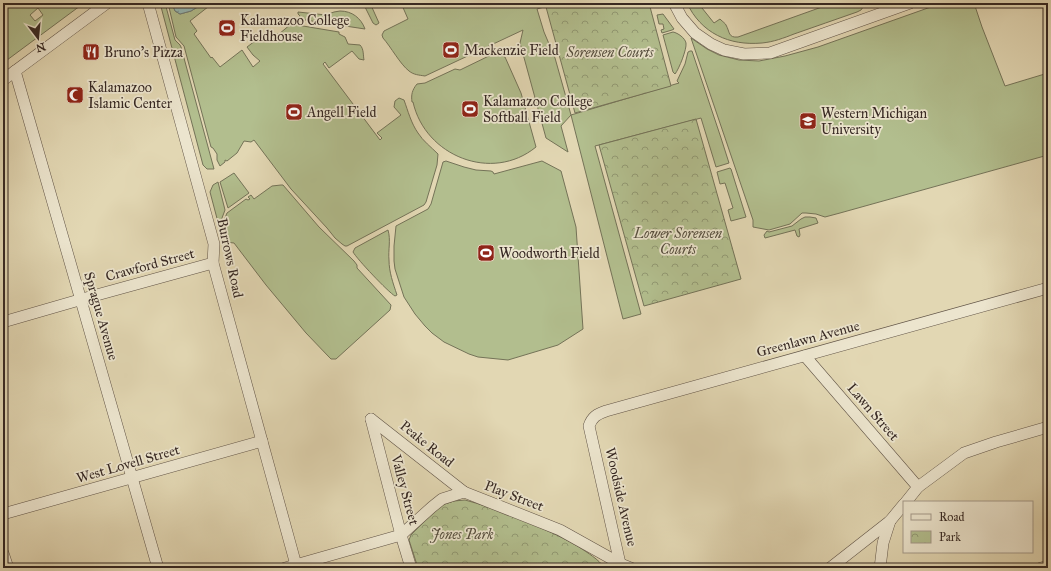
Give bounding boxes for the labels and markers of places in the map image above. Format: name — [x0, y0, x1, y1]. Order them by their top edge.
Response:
place label: Kalamazoo College Fieldhouse — [240, 12, 350, 45]
sports icon: Kalamazoo College Fieldhouse — [217, 18, 237, 38]
sports icon: Mackenzie Field — [441, 40, 461, 60]
restaurant icon: Bruno's Pizza — [81, 42, 101, 62]
place label: Mackenzie Field — [464, 42, 559, 59]
place label: Bruno's Pizza — [104, 44, 183, 61]
place label: Kalamazoo Islamic Center — [88, 79, 173, 112]
mosque icon: Kalamazoo Islamic Center — [65, 85, 85, 105]
place label: Kalamazoo College Softball Field — [483, 93, 593, 126]
sports icon: Kalamazoo College Softball Field — [460, 99, 480, 119]
sports icon: Angell Field — [284, 102, 304, 122]
place label: Angell Field — [306, 104, 377, 121]
place label: Western Michigan University — [821, 105, 927, 138]
school or university icon: Western Michigan University — [798, 111, 818, 131]
sports icon: Woodworth Field — [476, 243, 496, 263]
place label: Woodworth Field — [499, 245, 600, 262]

